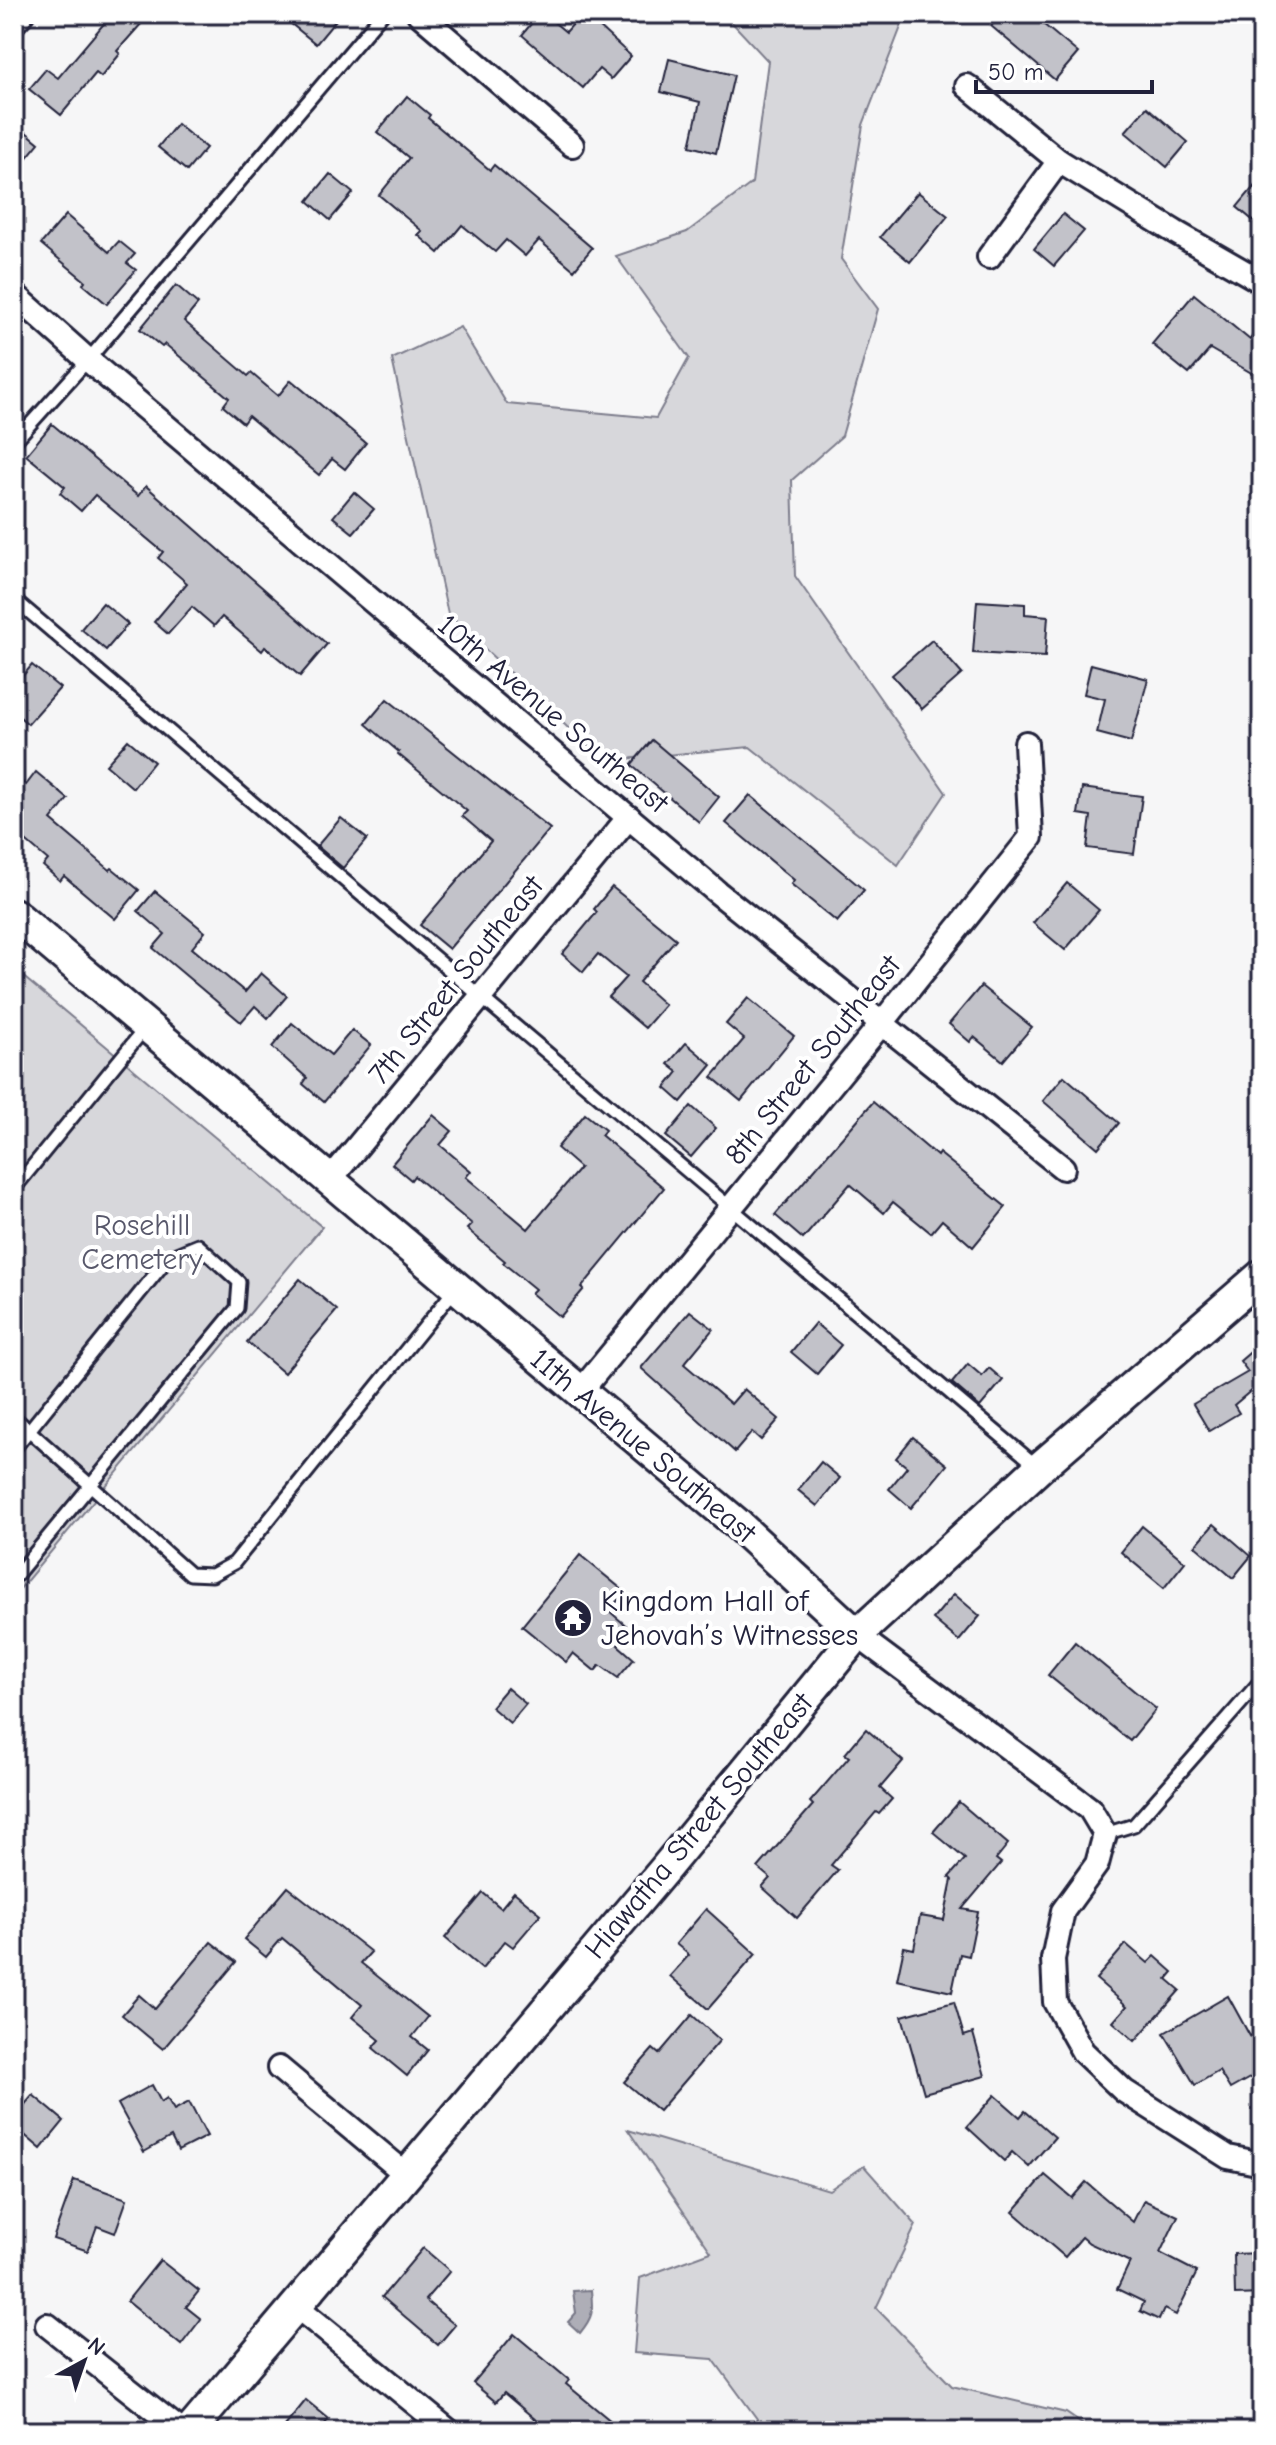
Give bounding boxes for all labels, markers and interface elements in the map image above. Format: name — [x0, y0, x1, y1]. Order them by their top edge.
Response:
scale bar — [976, 44, 1152, 94]
text: 50 m — [988, 58, 1044, 86]
street label: 10th Avenue Southeast — [431, 607, 676, 822]
street label: 7th Street Southeast — [361, 868, 552, 1091]
street label: 8th Street Southeast — [718, 947, 909, 1172]
park label: Rosehill Cemetery — [81, 1208, 203, 1277]
street label: 11th Avenue Southeast — [523, 1341, 764, 1552]
place label: Kingdom Hall of Jehovah’s Witnesses — [601, 1584, 858, 1653]
temple icon: Kingdom Hall of Jehovah’s Witnesses — [552, 1597, 594, 1639]
street label: Hiawatha Street Southeast — [578, 1685, 821, 1966]
north arrow — [44, 2321, 124, 2401]
text: N — [82, 2332, 110, 2361]

